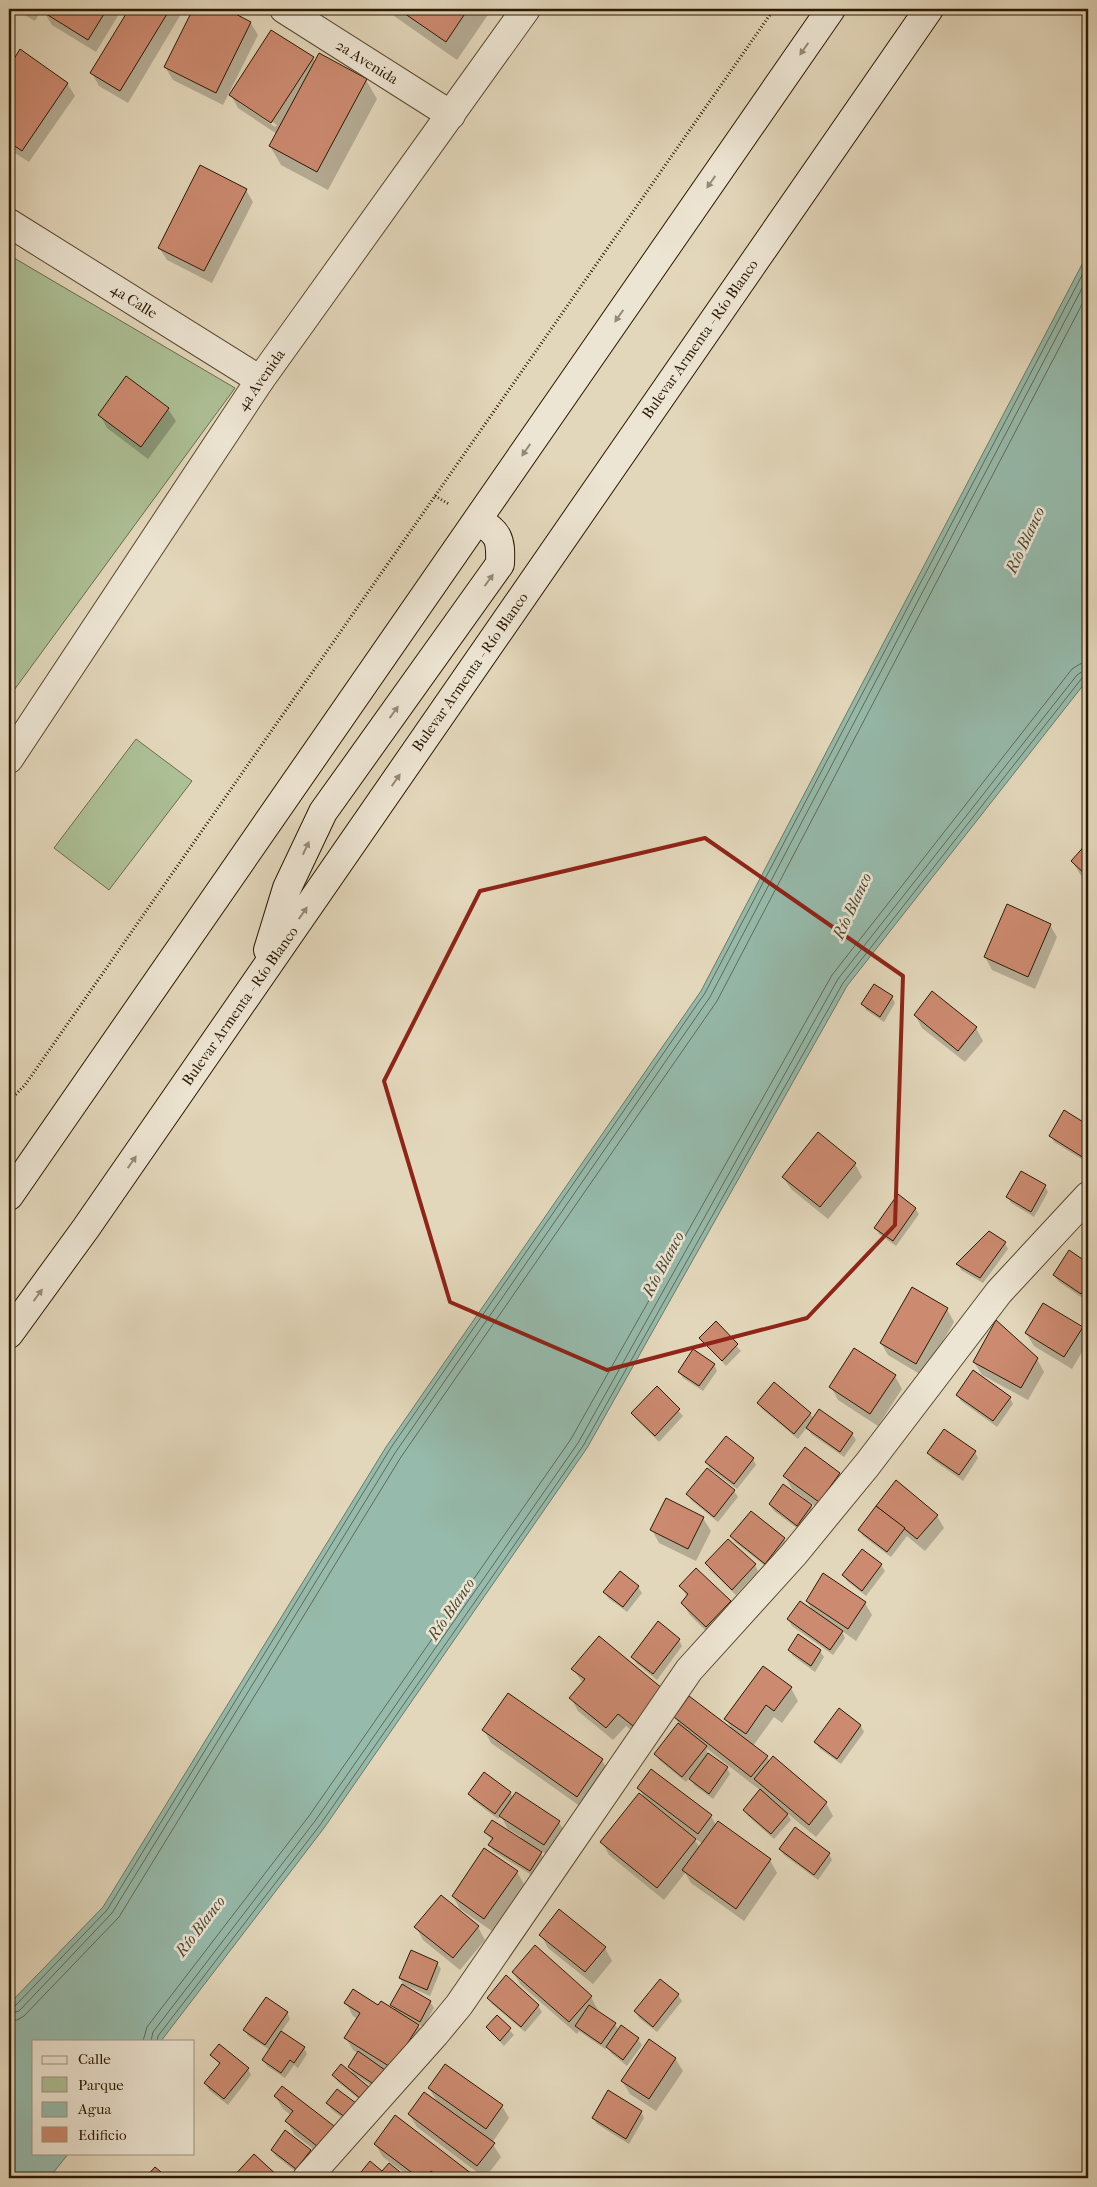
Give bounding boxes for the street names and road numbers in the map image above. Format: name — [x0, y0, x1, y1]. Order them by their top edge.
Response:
street label: 2a Avenida — [333, 36, 402, 89]
street label: Bulevar Armenta - Río Blanco — [638, 256, 762, 422]
street label: 4a Calle — [107, 280, 161, 323]
street label: 4a Avenida — [233, 345, 289, 414]
street label: Bulevar Armenta - Río Blanco — [408, 589, 532, 755]
street label: Bulevar Armenta - Río Blanco — [178, 923, 302, 1089]

